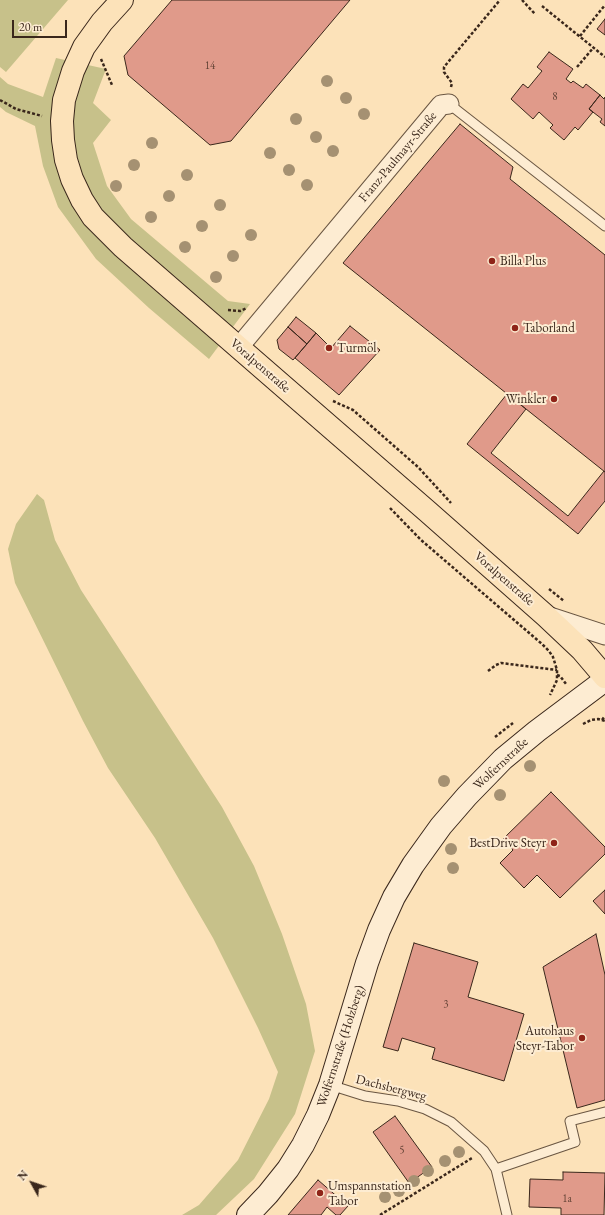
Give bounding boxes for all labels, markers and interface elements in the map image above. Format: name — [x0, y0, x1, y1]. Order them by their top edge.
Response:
scale bar — [14, 12, 69, 38]
text: 20 m — [19, 19, 42, 35]
house number: 14 — [205, 59, 215, 73]
house number: 8 — [552, 90, 558, 104]
street label: Franz-Paulmayr-Straße — [356, 109, 440, 205]
place label: Billa Plus — [500, 253, 546, 269]
marker: Billa Plus — [487, 256, 497, 266]
place label: Taborland — [523, 320, 575, 336]
marker: Taborland — [510, 323, 520, 333]
street label: Voralpenstraße — [227, 336, 293, 396]
place label: Turmöl — [337, 340, 376, 356]
marker: Turmöl — [324, 343, 334, 353]
place label: Winkler — [506, 391, 546, 407]
marker: Winkler — [549, 394, 559, 404]
street label: Voralpenstraße — [471, 549, 537, 609]
street label: Wolfernstraße — [470, 735, 532, 793]
place label: BestDrive Steyr — [469, 835, 546, 851]
marker: BestDrive Steyr — [549, 838, 559, 848]
street label: Wolfernstraße (Holzberg) — [314, 983, 368, 1109]
house number: 3 — [443, 998, 449, 1012]
place label: Autohaus Steyr-Tabor — [516, 1023, 574, 1054]
marker: Autohaus Steyr-Tabor — [577, 1033, 587, 1043]
street label: Dachsbergweg — [354, 1072, 428, 1104]
house number: 5 — [399, 1143, 405, 1157]
north arrow — [12, 1163, 52, 1203]
text: N — [15, 1167, 31, 1183]
place label: Umspannstation Tabor — [328, 1178, 411, 1209]
marker: Umspannstation Tabor — [315, 1188, 325, 1198]
house number: 1a — [562, 1192, 572, 1206]

